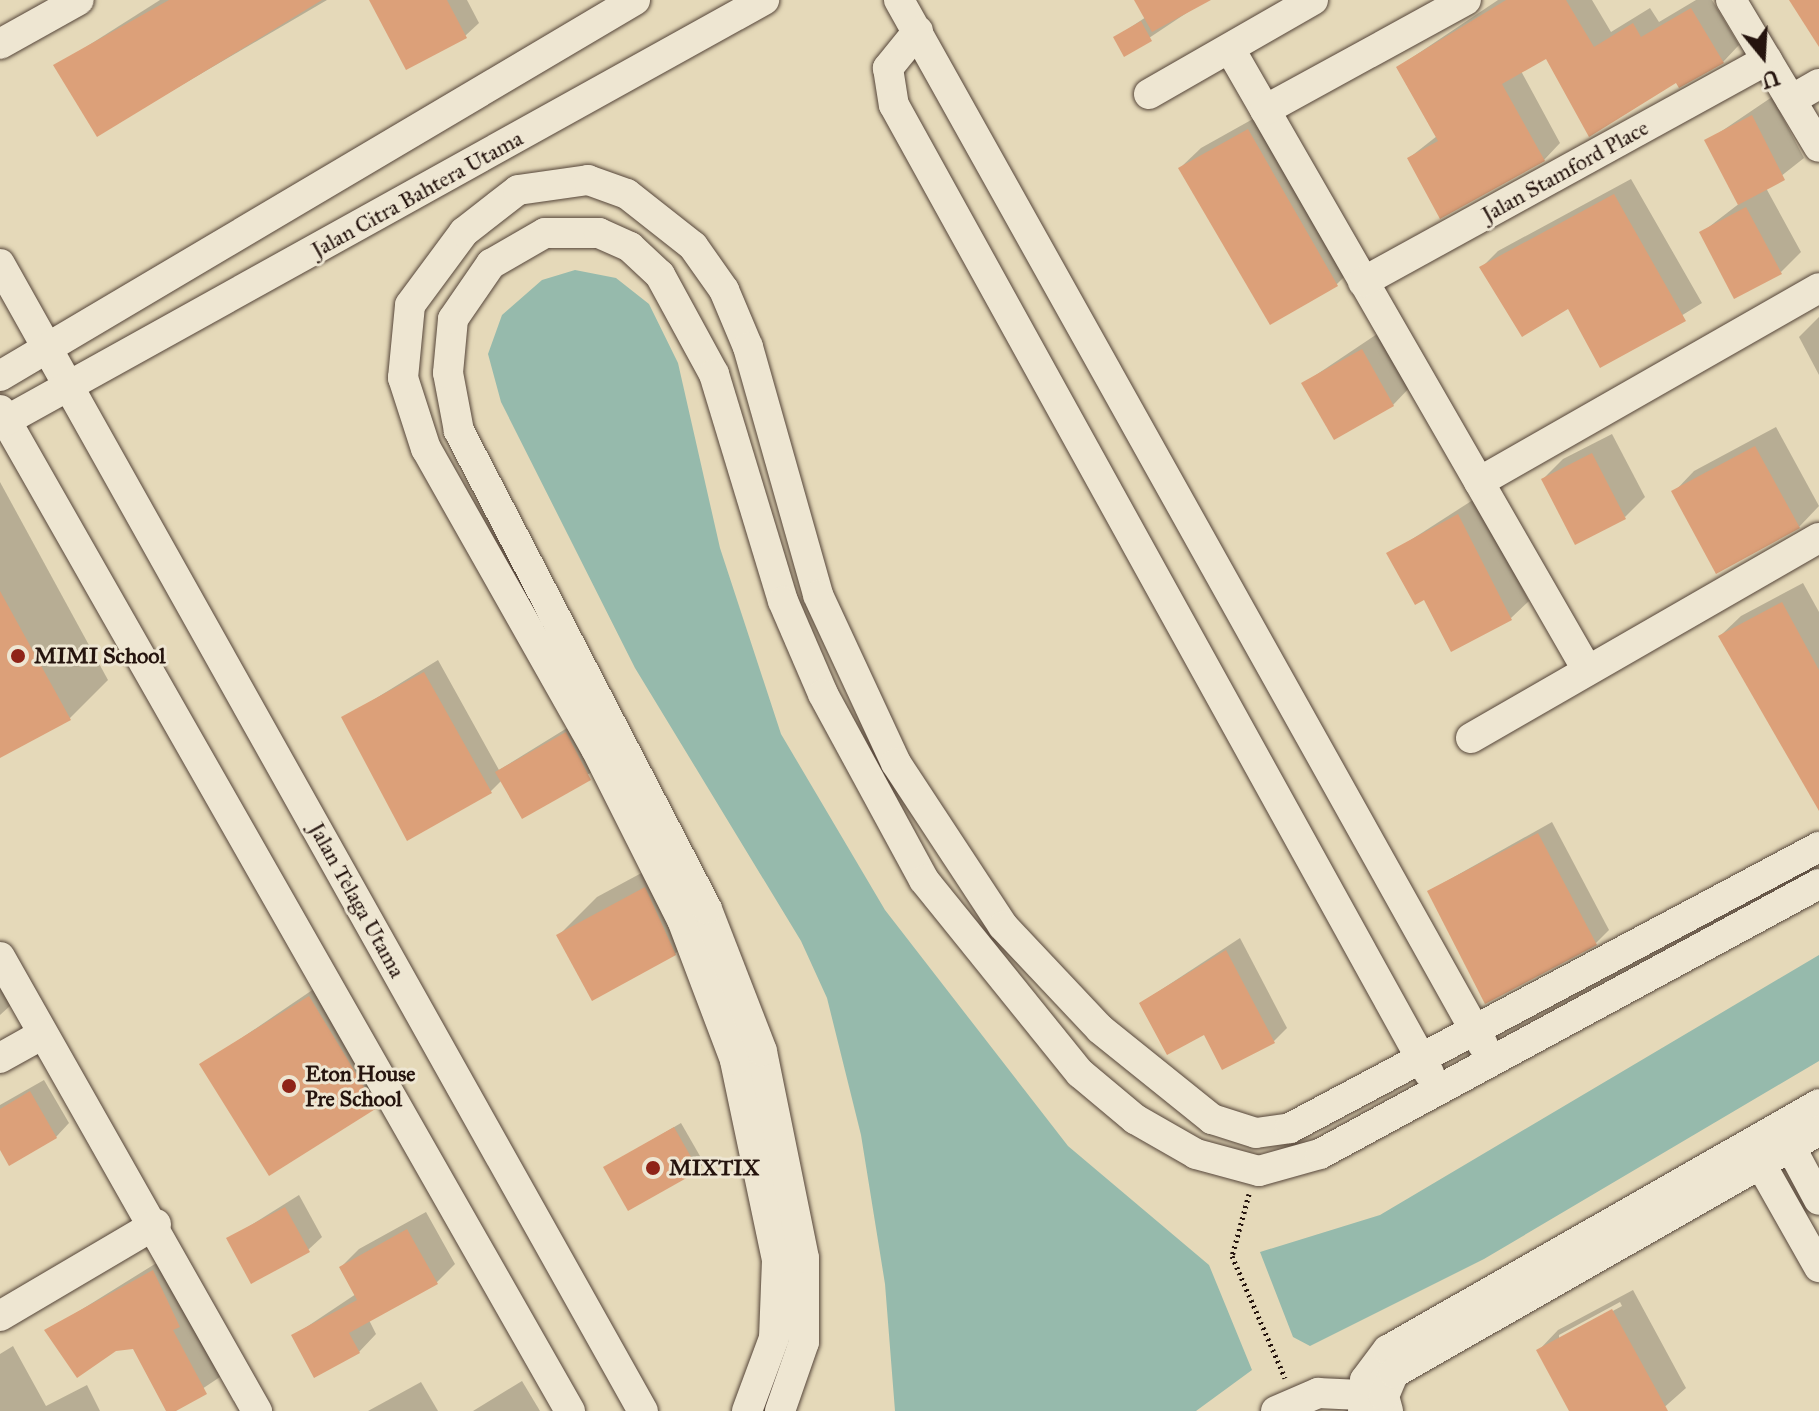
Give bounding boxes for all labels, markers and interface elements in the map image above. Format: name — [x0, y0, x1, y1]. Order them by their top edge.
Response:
north arrow — [1723, 16, 1803, 96]
text: U — [1758, 64, 1783, 95]
street label: Jalan Stamford Place — [1477, 114, 1653, 228]
street label: Jalan Citra Bahtera Utama — [307, 125, 527, 263]
place label: MIMI School — [34, 643, 165, 669]
marker: MIMI School — [9, 647, 27, 665]
street label: Jalan Telaga Utama — [303, 818, 411, 982]
place label: Eton House Pre School — [305, 1060, 415, 1112]
marker: Eton House Pre School — [280, 1077, 298, 1095]
place label: MIXTIX — [669, 1155, 760, 1181]
marker: MIXTIX — [644, 1159, 662, 1177]

